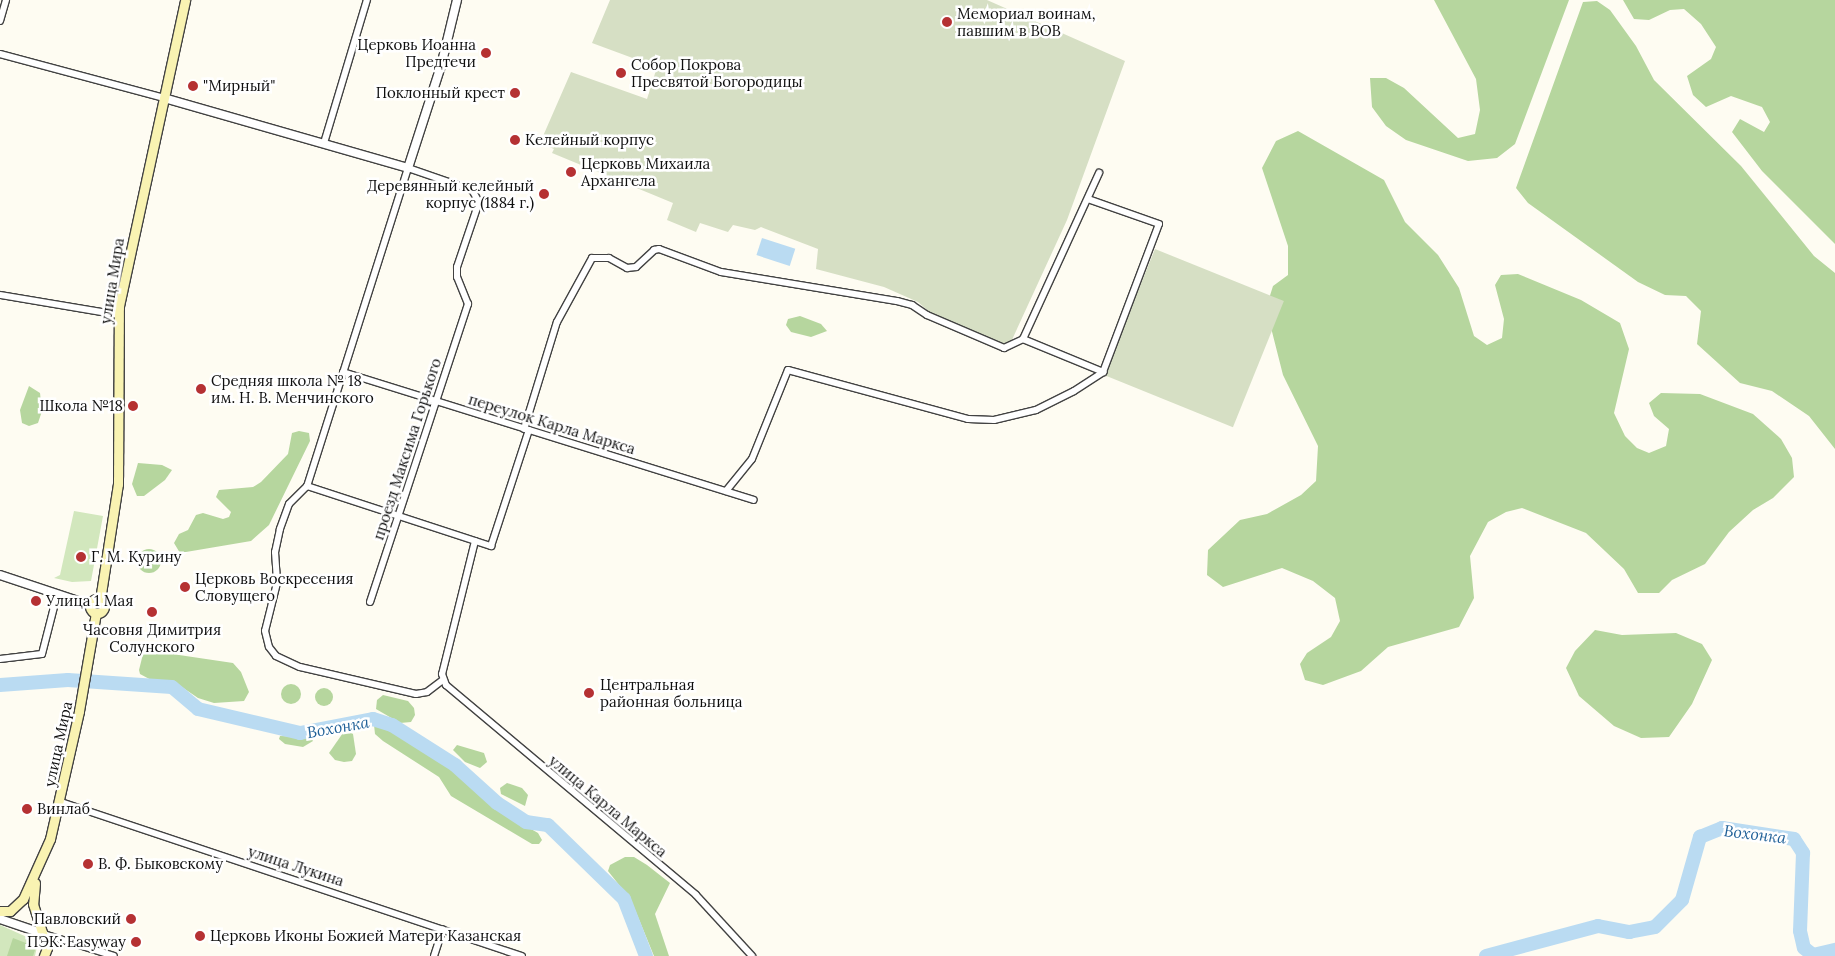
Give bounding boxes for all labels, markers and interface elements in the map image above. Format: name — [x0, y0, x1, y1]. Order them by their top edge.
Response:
place label: Мемориал воинам, павшим в ВОВ — [957, 4, 1096, 39]
marker: Мемориал воинам, павшим в ВОВ — [941, 16, 953, 28]
place label: Церковь Иоанна Предтечи — [357, 35, 476, 70]
marker: Церковь Иоанна Предтечи — [480, 47, 492, 59]
place label: Собор Покрова Пресвятой Богородицы — [631, 55, 803, 90]
marker: Собор Покрова Пресвятой Богородицы — [615, 67, 627, 79]
place label: "Мирный" — [203, 77, 275, 95]
marker: "Мирный" — [187, 80, 199, 92]
place label: Поклонный крест — [376, 84, 505, 102]
marker: Поклонный крест — [509, 87, 521, 99]
place label: Келейный корпус — [525, 131, 654, 149]
marker: Келейный корпус — [509, 134, 521, 146]
place label: Церковь Михаила Архангела — [581, 154, 710, 189]
marker: Церковь Михаила Архангела — [565, 166, 577, 178]
place label: Деревянный келейный корпус (1884 г.) — [367, 176, 534, 211]
marker: Деревянный келейный корпус (1884 г.) — [538, 188, 550, 200]
street label: улица Мира — [96, 237, 128, 325]
street label: проезд Максима Горького — [369, 356, 445, 542]
place label: Средняя школа № 18 им. Н. В. Менчинского — [211, 371, 374, 406]
marker: Средняя школа № 18 им. Н. В. Менчинского — [195, 383, 207, 395]
street label: переулок Карла Маркса — [466, 390, 638, 458]
place label: Школа №18 — [39, 397, 123, 415]
marker: Школа №18 — [127, 400, 139, 412]
place label: Г. М. Курину — [91, 548, 182, 566]
marker: Г. М. Курину — [75, 551, 87, 563]
place label: Церковь Воскресения Словущего — [195, 569, 354, 604]
marker: Церковь Воскресения Словущего — [179, 581, 191, 593]
place label: Улица 1 Мая — [46, 592, 133, 610]
marker: Улица 1 Мая — [30, 595, 42, 607]
marker: Часовня Димитрия Солунского — [146, 606, 158, 618]
place label: Часовня Димитрия Солунского — [83, 620, 221, 655]
place label: Центральная районная больница — [600, 675, 742, 710]
marker: Центральная районная больница — [582, 686, 596, 700]
street label: улица Мира — [40, 700, 76, 788]
water label: Вохонка — [305, 712, 371, 742]
street label: улица Карла Маркса — [545, 751, 671, 861]
place label: Винлаб — [37, 800, 90, 818]
marker: Винлаб — [21, 803, 33, 815]
water label: Вохонка — [1723, 821, 1787, 847]
street label: улица Лукина — [246, 842, 346, 890]
place label: В. Ф. Быковскому — [98, 855, 223, 873]
marker: В. Ф. Быковскому — [82, 858, 94, 870]
place label: Павловский — [34, 910, 121, 928]
marker: Павловский — [125, 913, 137, 925]
place label: Церковь Иконы Божией Матери Казанская — [210, 927, 521, 945]
marker: Церковь Иконы Божией Матери Казанская — [194, 930, 206, 942]
place label: ПЭК: Easyway — [27, 933, 126, 951]
marker: ПЭК: Easyway — [130, 936, 142, 948]

